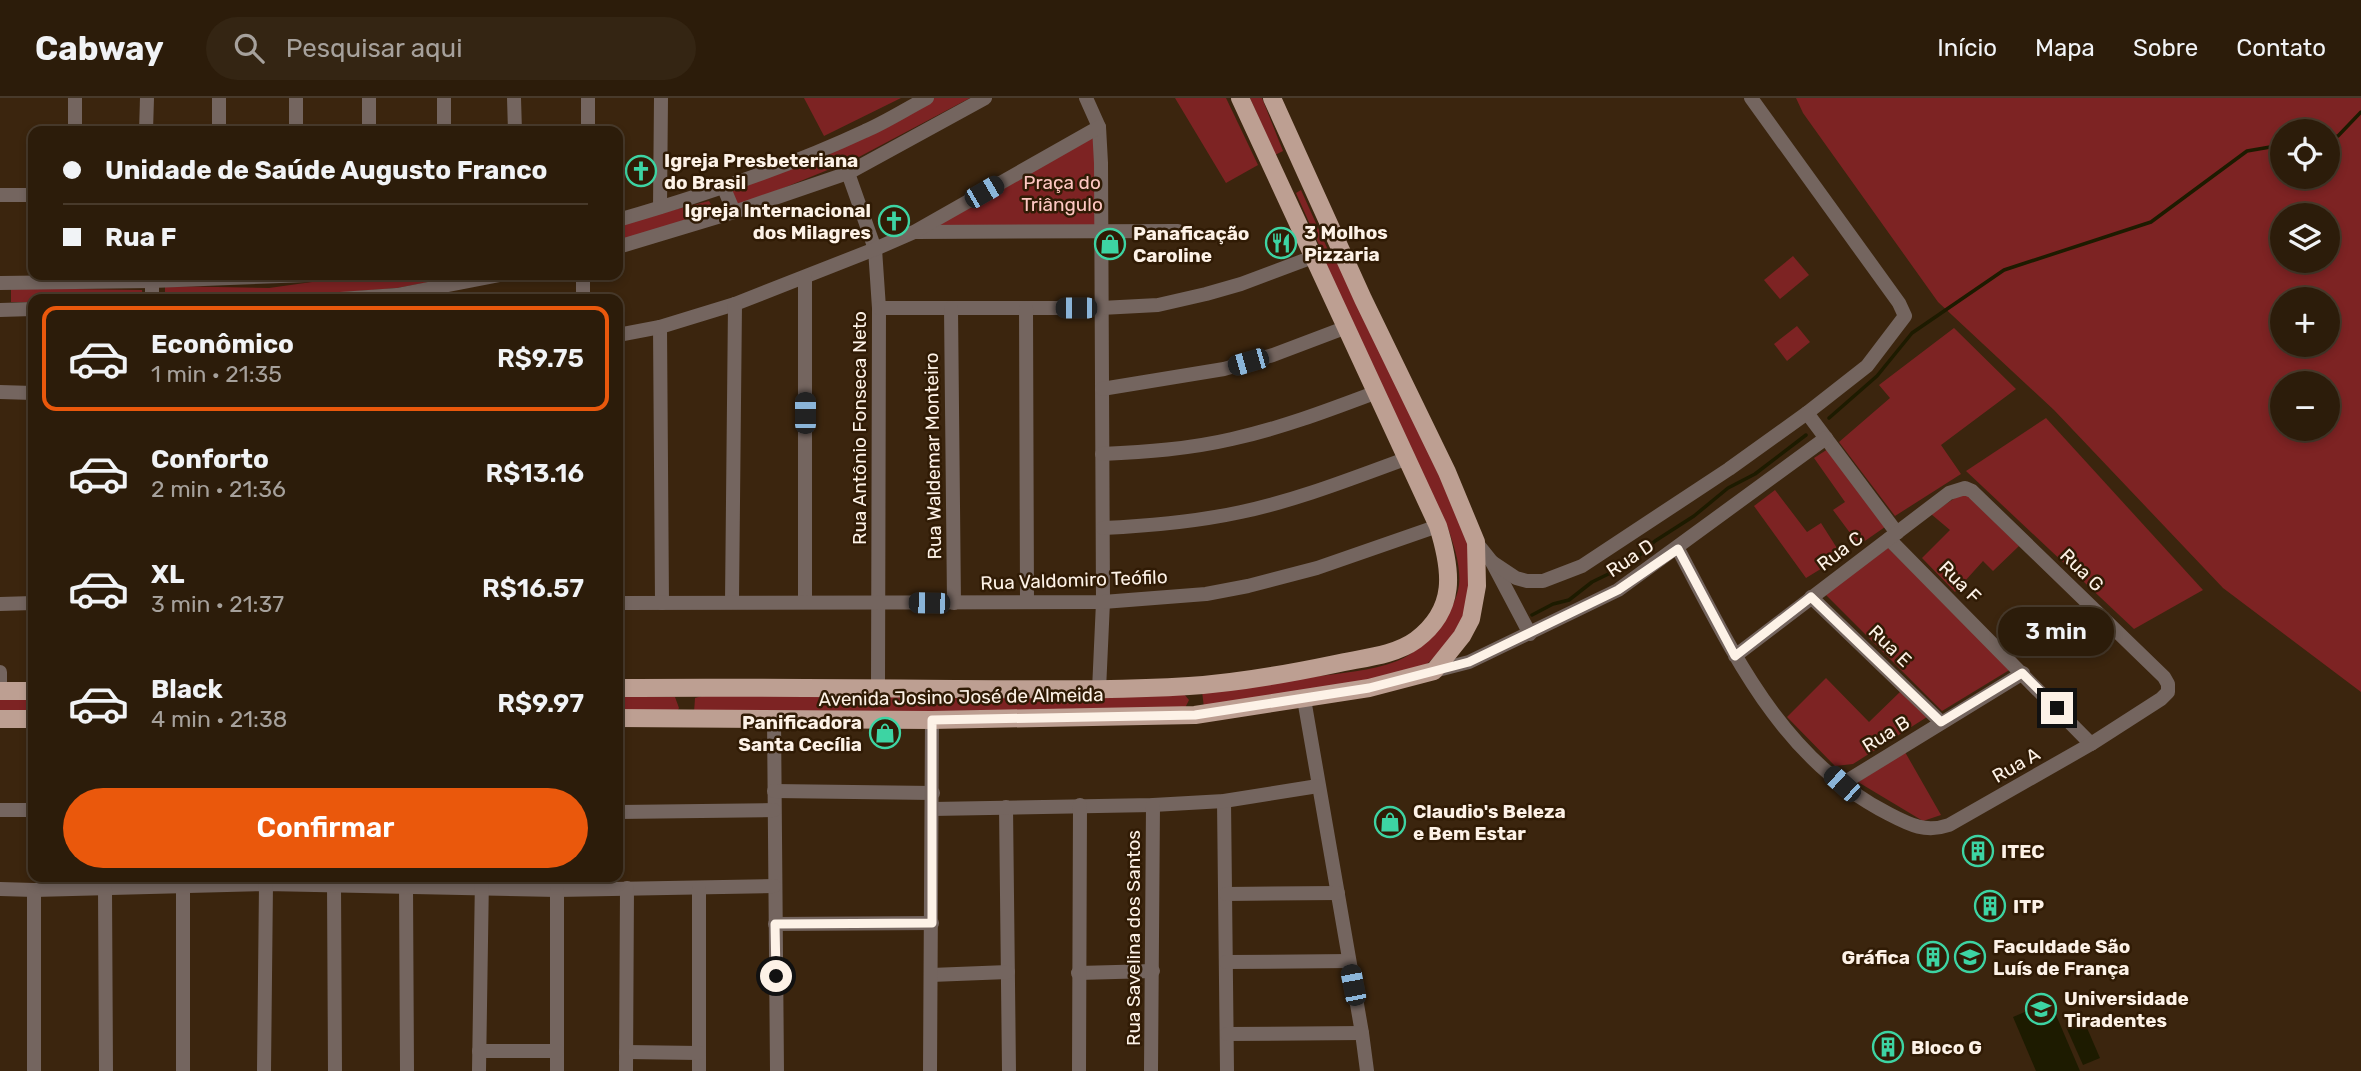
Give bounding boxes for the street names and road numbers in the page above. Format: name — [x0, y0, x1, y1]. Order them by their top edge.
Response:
street label: Rua Antônio Fonseca Neto — [848, 311, 871, 545]
street label: Rua Waldemar Monteiro — [920, 352, 946, 560]
street label: Rua C — [1812, 526, 1868, 576]
street label: Rua D — [1602, 534, 1658, 582]
street label: Rua G — [2055, 544, 2109, 596]
street label: Rua F — [1934, 556, 1986, 608]
street label: Rua Valdomiro Teófilo — [980, 565, 1168, 595]
street label: Rua E — [1864, 620, 1916, 672]
street label: Avenida Josino José de Almeida — [818, 683, 1104, 711]
street label: Rua B — [1858, 711, 1914, 757]
street label: Rua A — [1988, 742, 2044, 788]
street label: Rua Savelina dos Santos — [1122, 830, 1145, 1046]

